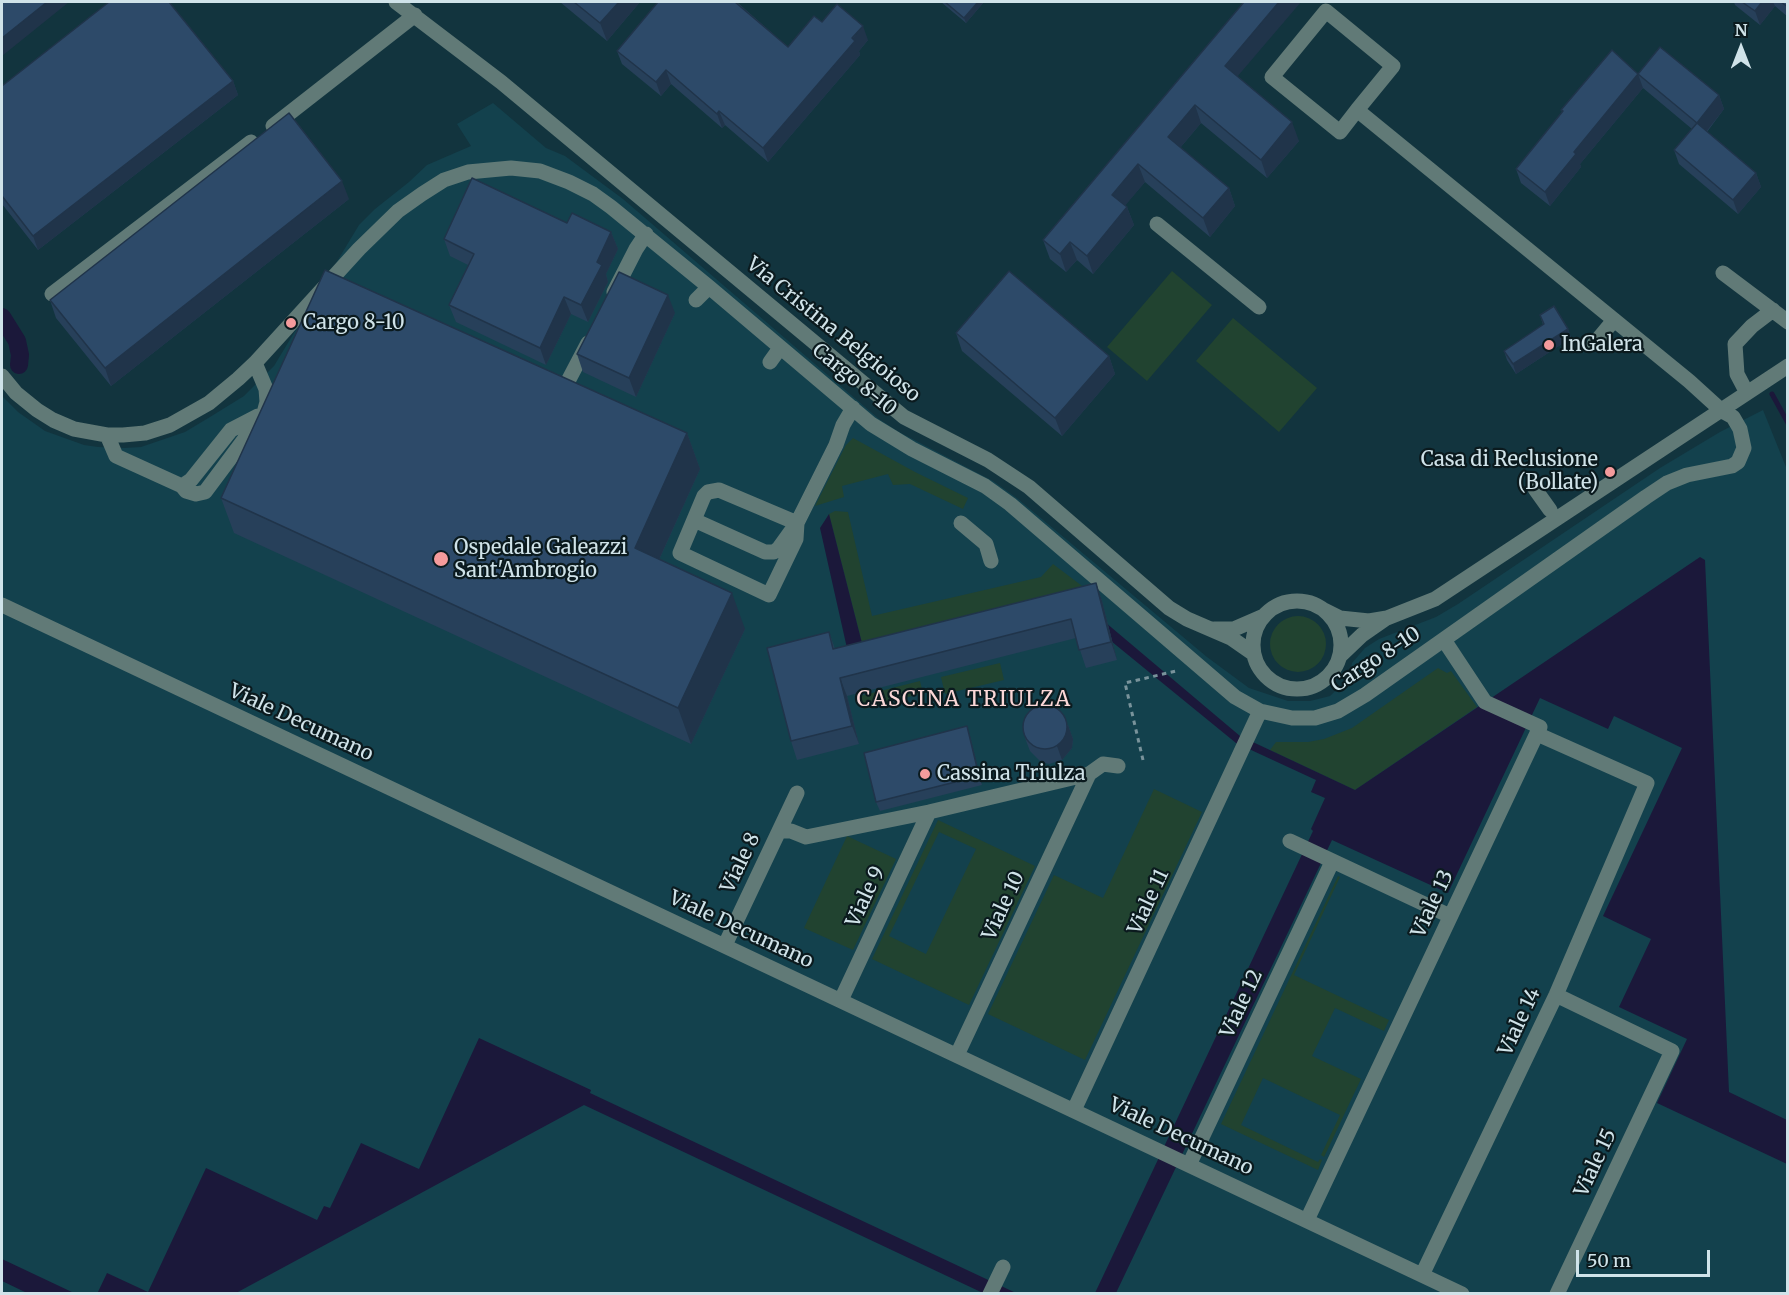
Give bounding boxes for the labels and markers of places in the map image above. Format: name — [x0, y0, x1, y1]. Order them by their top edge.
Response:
place label: Cargo 8-10 — [303, 311, 405, 335]
marker: Cargo 8-10 — [284, 316, 298, 330]
place label: InGalera — [1561, 333, 1643, 357]
marker: InGalera — [1542, 338, 1556, 352]
place label: Casa di Reclusione (Bollate) — [1421, 448, 1598, 495]
marker: Casa di Reclusione (Bollate) — [1603, 465, 1617, 479]
place label: Ospedale Galeazzi Sant'Ambrogio — [454, 536, 627, 583]
marker: Ospedale Galeazzi Sant'Ambrogio — [432, 550, 450, 568]
place label: Cassina Triulza — [937, 762, 1085, 786]
marker: Cassina Triulza — [918, 767, 932, 781]

